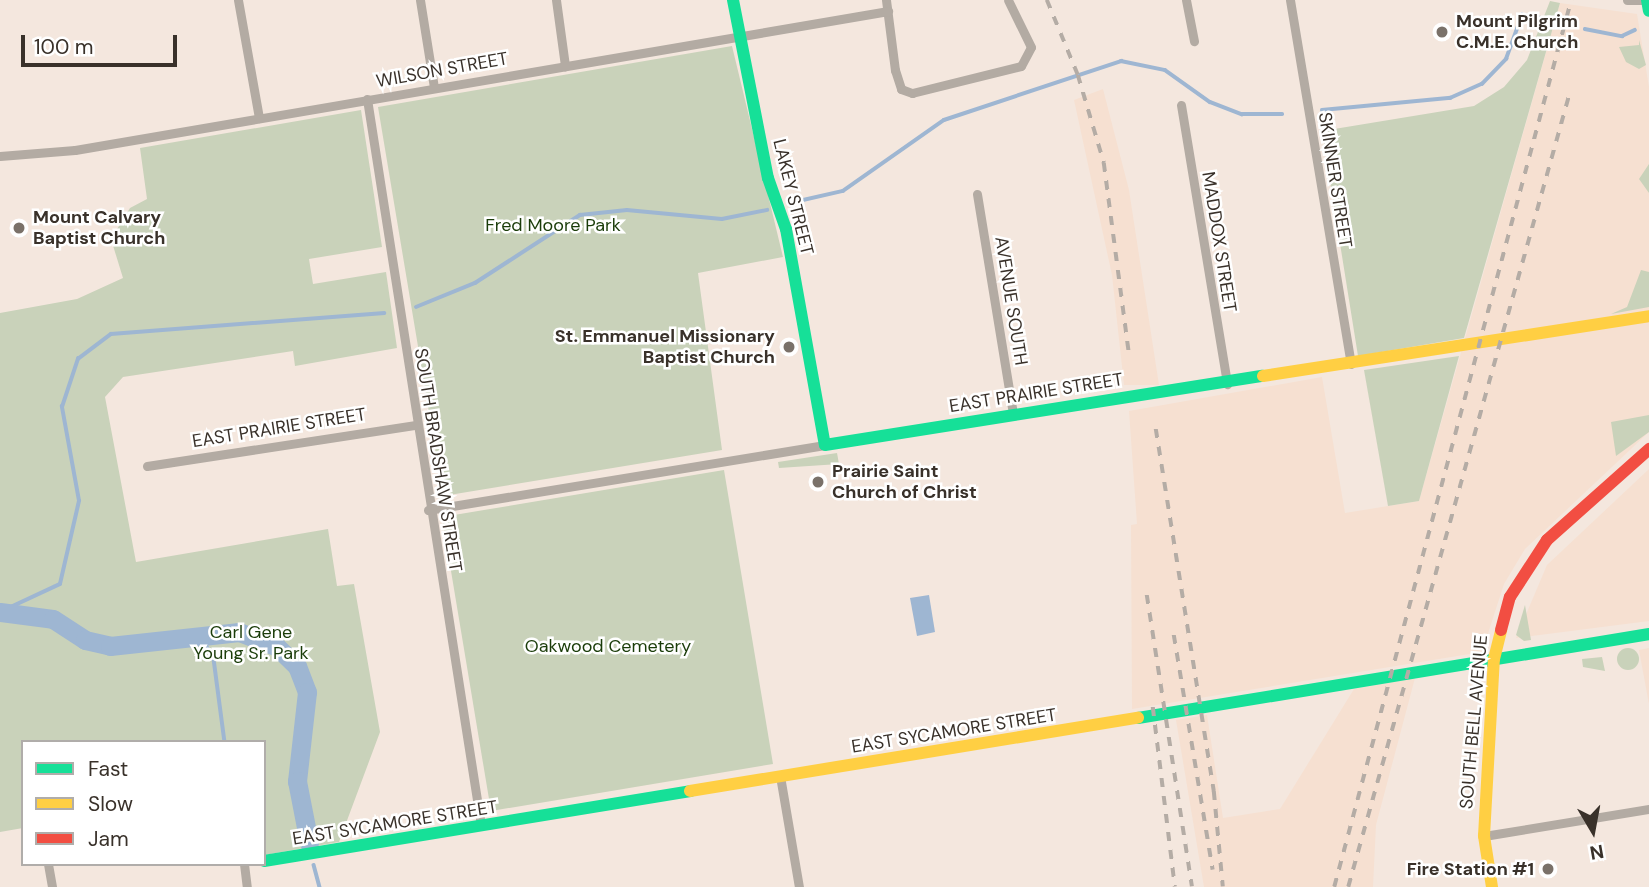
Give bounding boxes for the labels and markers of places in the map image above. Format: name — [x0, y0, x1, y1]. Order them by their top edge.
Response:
place label: Mount Pilgrim C.M.E. Church — [1456, 11, 1578, 54]
marker: Mount Pilgrim C.M.E. Church — [1434, 24, 1450, 40]
place label: Mount Calvary Baptist Church — [33, 207, 165, 249]
marker: Mount Calvary Baptist Church — [11, 220, 27, 236]
place label: St. Emmanuel Missionary Baptist Church — [555, 326, 775, 368]
marker: St. Emmanuel Missionary Baptist Church — [781, 339, 797, 355]
place label: Prairie Saint Church of Christ — [832, 461, 977, 504]
marker: Prairie Saint Church of Christ — [810, 474, 826, 490]
place label: Fire Station #1 — [1407, 858, 1534, 880]
marker: Fire Station #1 — [1540, 861, 1556, 877]

